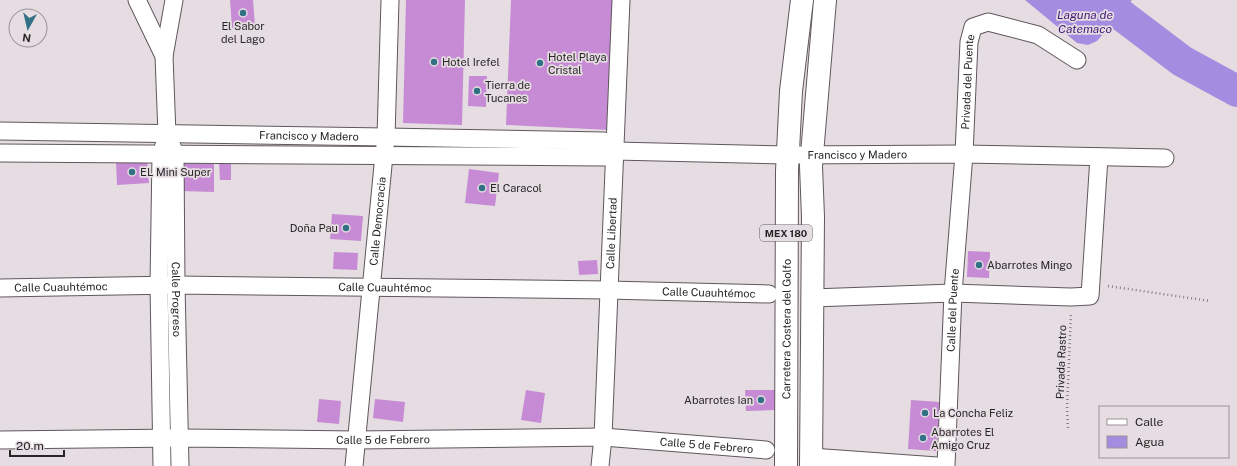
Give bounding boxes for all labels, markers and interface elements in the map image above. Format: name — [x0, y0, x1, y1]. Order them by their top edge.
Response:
north arrow — [8, 8, 48, 48]
marker: El Sabor del Lago — [238, 8, 248, 18]
water label: Laguna de Catemaco — [1057, 8, 1113, 36]
place label: El Sabor del Lago — [221, 20, 265, 45]
text: N — [22, 31, 32, 44]
street label: Privada del Puente — [959, 33, 977, 130]
place label: Hotel Playa Cristal — [548, 51, 607, 76]
place label: Hotel Irefel — [442, 56, 500, 68]
marker: Hotel Irefel — [429, 57, 439, 67]
marker: Hotel Playa Cristal — [535, 58, 545, 68]
place label: Tierra de Tucanes — [485, 79, 530, 104]
marker: Tierra de Tucanes — [472, 86, 482, 96]
street label: Francisco y Madero — [259, 129, 359, 143]
street label: Francisco y Madero — [807, 148, 907, 161]
place label: EL Mini Super — [140, 166, 211, 178]
marker: EL Mini Super — [127, 167, 137, 177]
street label: Calle Democracia — [367, 176, 388, 266]
place label: El Caracol — [490, 182, 542, 194]
marker: El Caracol — [477, 183, 487, 193]
street label: Calle Libertad — [604, 197, 619, 269]
place label: Doña Pau — [290, 222, 338, 234]
marker: Doña Pau — [341, 223, 351, 233]
road number: MEX 180 — [760, 225, 812, 241]
street label: Carretera Costera del Golfo — [780, 259, 793, 399]
place label: Abarrotes Mingo — [987, 259, 1072, 271]
marker: Abarrotes Mingo — [974, 260, 984, 270]
street label: Calle Progreso — [170, 262, 183, 337]
street label: Calle del Puente — [945, 268, 961, 352]
street label: Calle Cuauhtémoc — [14, 280, 108, 294]
street label: Calle Cuauhtémoc — [338, 281, 432, 294]
street label: Calle Cuauhtémoc — [662, 285, 756, 300]
street label: Privada Rastro — [1054, 325, 1068, 399]
place label: Abarrotes Ian — [684, 394, 753, 406]
marker: Abarrotes Ian — [756, 395, 766, 405]
legend — [1099, 406, 1229, 458]
place label: La Concha Feliz — [933, 407, 1013, 419]
marker: La Concha Feliz — [920, 408, 930, 418]
text: Calle — [1135, 415, 1164, 429]
place label: Abarrotes El Amigo Cruz — [931, 426, 994, 451]
scale bar — [10, 432, 64, 458]
street label: Calle 5 de Febrero — [336, 433, 430, 446]
marker: Abarrotes El Amigo Cruz — [918, 433, 928, 443]
text: Agua — [1135, 435, 1164, 449]
street label: Calle 5 de Febrero — [659, 436, 754, 455]
text: 20 m — [16, 439, 44, 453]

